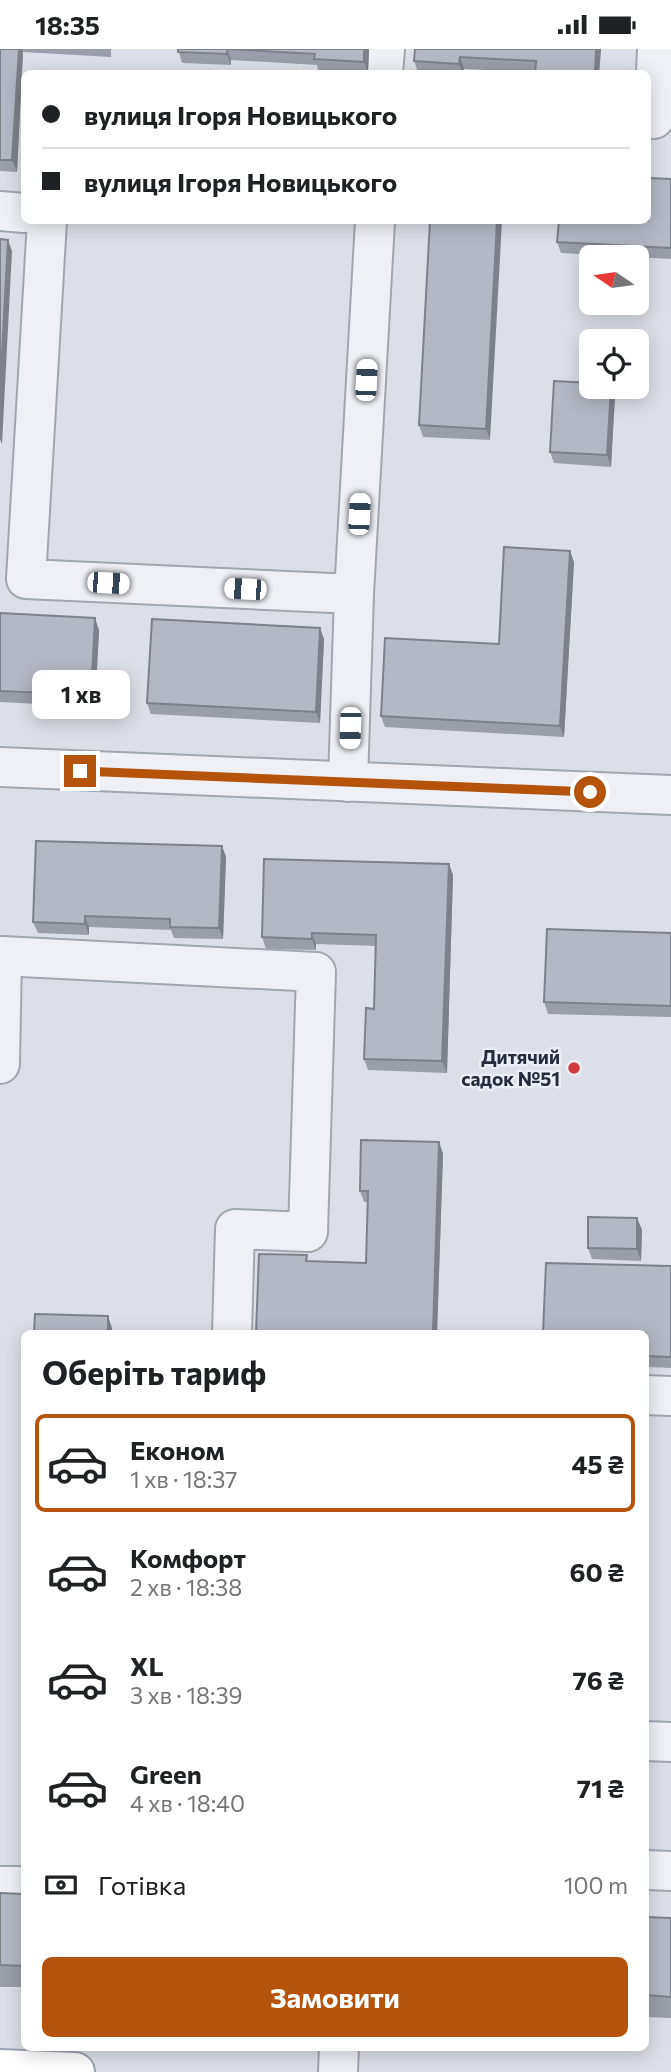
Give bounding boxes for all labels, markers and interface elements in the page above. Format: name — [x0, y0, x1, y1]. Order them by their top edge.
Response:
text: 18:35 — [35, 9, 100, 40]
text: вулиця Ігоря Новицького — [84, 99, 397, 130]
text: вулиця Ігоря Новицького — [84, 166, 397, 197]
north arrow — [579, 245, 649, 315]
map controls — [579, 245, 649, 399]
button: locate — [579, 329, 649, 399]
car — [355, 358, 378, 402]
car — [348, 492, 371, 536]
car — [87, 571, 130, 595]
car — [224, 577, 267, 601]
callout: 1 хв — [31, 669, 129, 719]
text: 1 хв — [61, 680, 101, 708]
car — [339, 707, 362, 749]
route end — [64, 755, 96, 787]
route start — [574, 776, 606, 808]
place label: Дитячий садок №51 — [461, 1045, 560, 1090]
marker: Дитячий садок №51 — [566, 1060, 582, 1076]
text: Оберіть тариф — [42, 1352, 266, 1392]
icon: car — [46, 1432, 109, 1495]
text: Економ — [130, 1434, 225, 1465]
text: 45 ₴ — [572, 1448, 624, 1479]
text: 1 хв · 18:37 — [130, 1465, 237, 1493]
icon: car — [46, 1540, 109, 1603]
text: Комфорт — [130, 1542, 246, 1573]
text: 60 ₴ — [569, 1556, 624, 1587]
text: 2 хв · 18:38 — [130, 1573, 242, 1601]
icon: car — [46, 1648, 109, 1711]
text: XL — [130, 1650, 164, 1681]
text: 76 ₴ — [573, 1664, 624, 1695]
text: 3 хв · 18:39 — [130, 1681, 243, 1709]
icon: car — [46, 1756, 109, 1819]
text: Green — [130, 1758, 202, 1789]
text: 71 ₴ — [577, 1772, 624, 1803]
text: 4 хв · 18:40 — [130, 1789, 245, 1817]
icon: cash — [42, 1866, 80, 1904]
text: Готівка — [98, 1869, 186, 1900]
text: 100 m — [564, 1871, 628, 1899]
button: Замовити — [42, 1957, 628, 2037]

